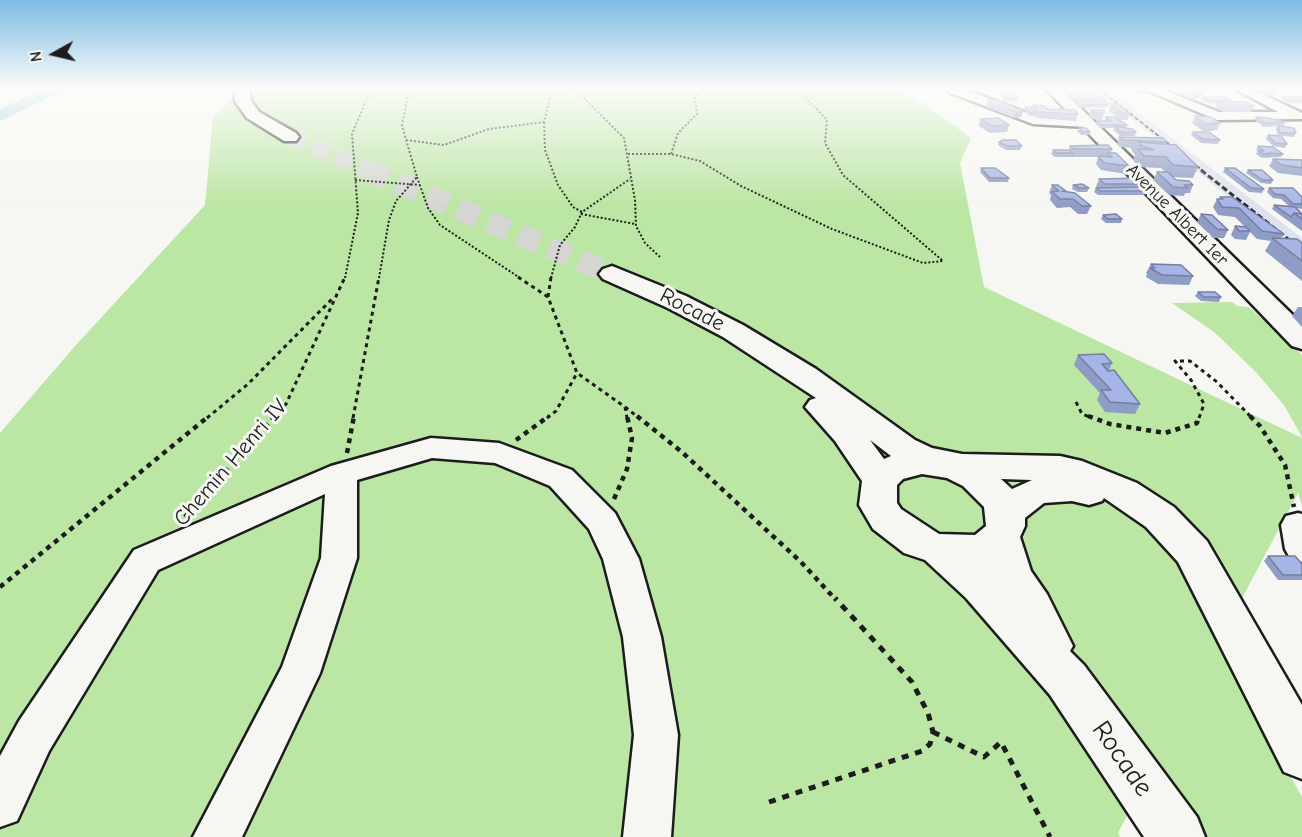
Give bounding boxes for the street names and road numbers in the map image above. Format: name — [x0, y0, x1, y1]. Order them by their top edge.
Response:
street label: Avenue Albert 1er — [1121, 159, 1233, 271]
street label: Rocade — [655, 283, 729, 337]
street label: Chemin Henri IV — [169, 394, 293, 532]
street label: Rocade — [1084, 715, 1160, 803]

